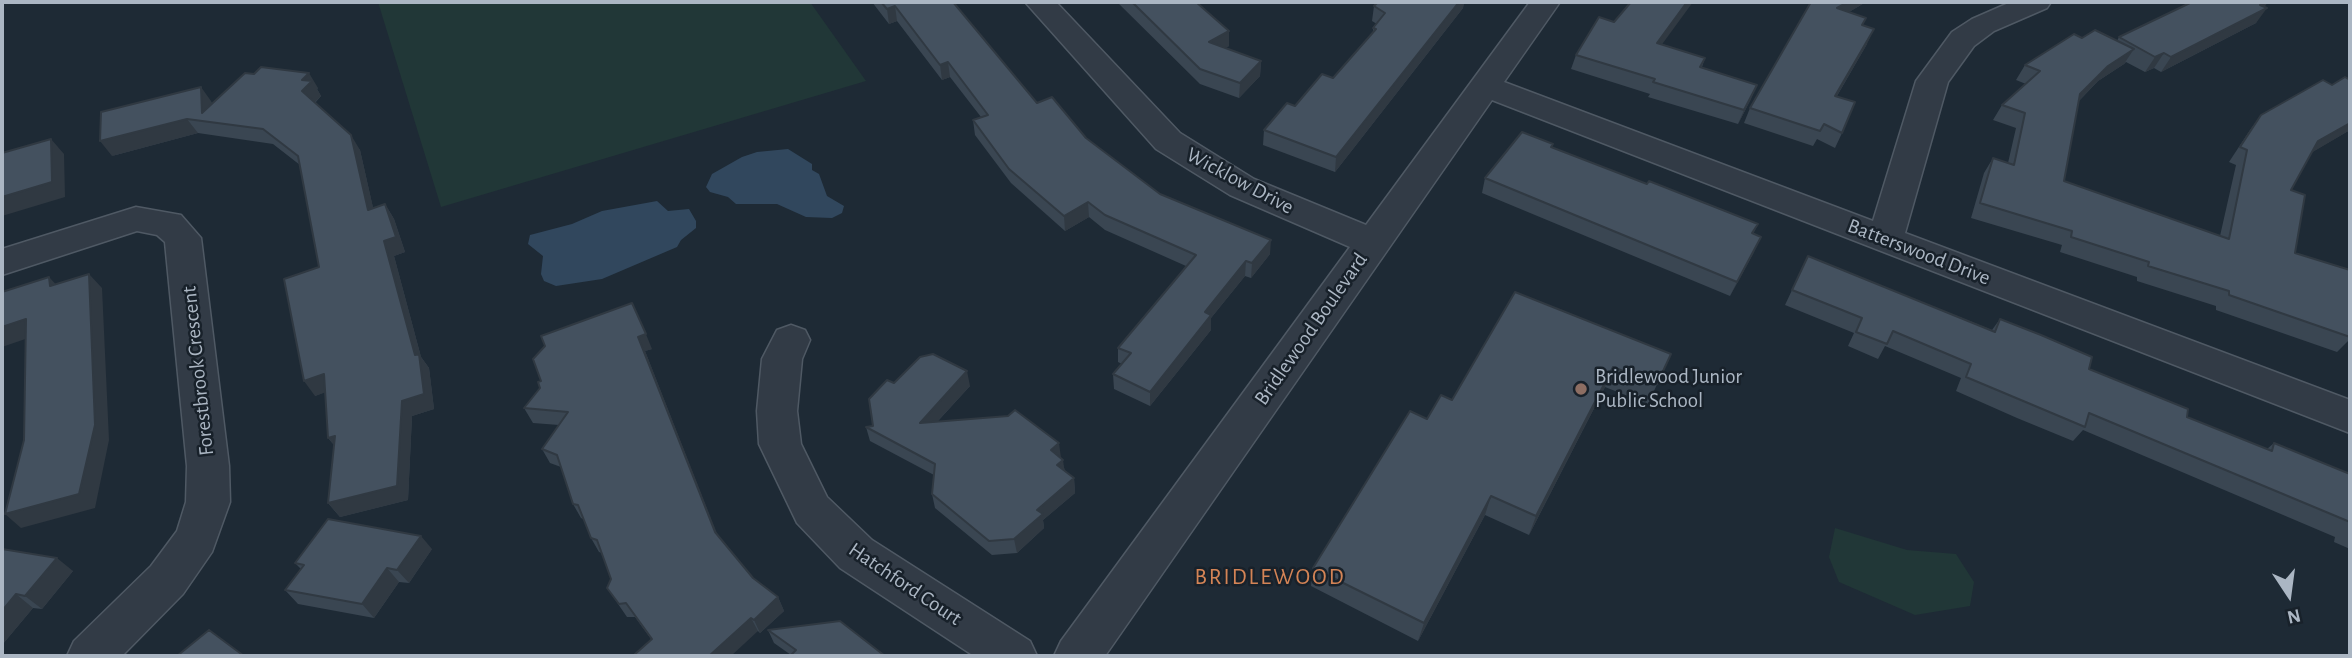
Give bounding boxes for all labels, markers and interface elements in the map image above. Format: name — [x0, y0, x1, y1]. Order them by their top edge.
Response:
street label: Wicklow Drive — [1182, 142, 1298, 220]
street label: Batterswood Drive — [1844, 213, 1994, 291]
street label: Bridlewood Boulevard — [1249, 248, 1373, 410]
street label: Forestbrook Crescent — [177, 285, 219, 457]
place label: Bridlewood Junior Public School — [1595, 364, 1742, 414]
marker: Bridlewood Junior Public School — [1573, 381, 1589, 397]
street label: Hatchford Court — [844, 537, 966, 631]
north arrow — [2254, 560, 2324, 630]
district label: BRIDLEWOOD — [1196, 563, 1344, 591]
text: N — [2285, 605, 2302, 627]

